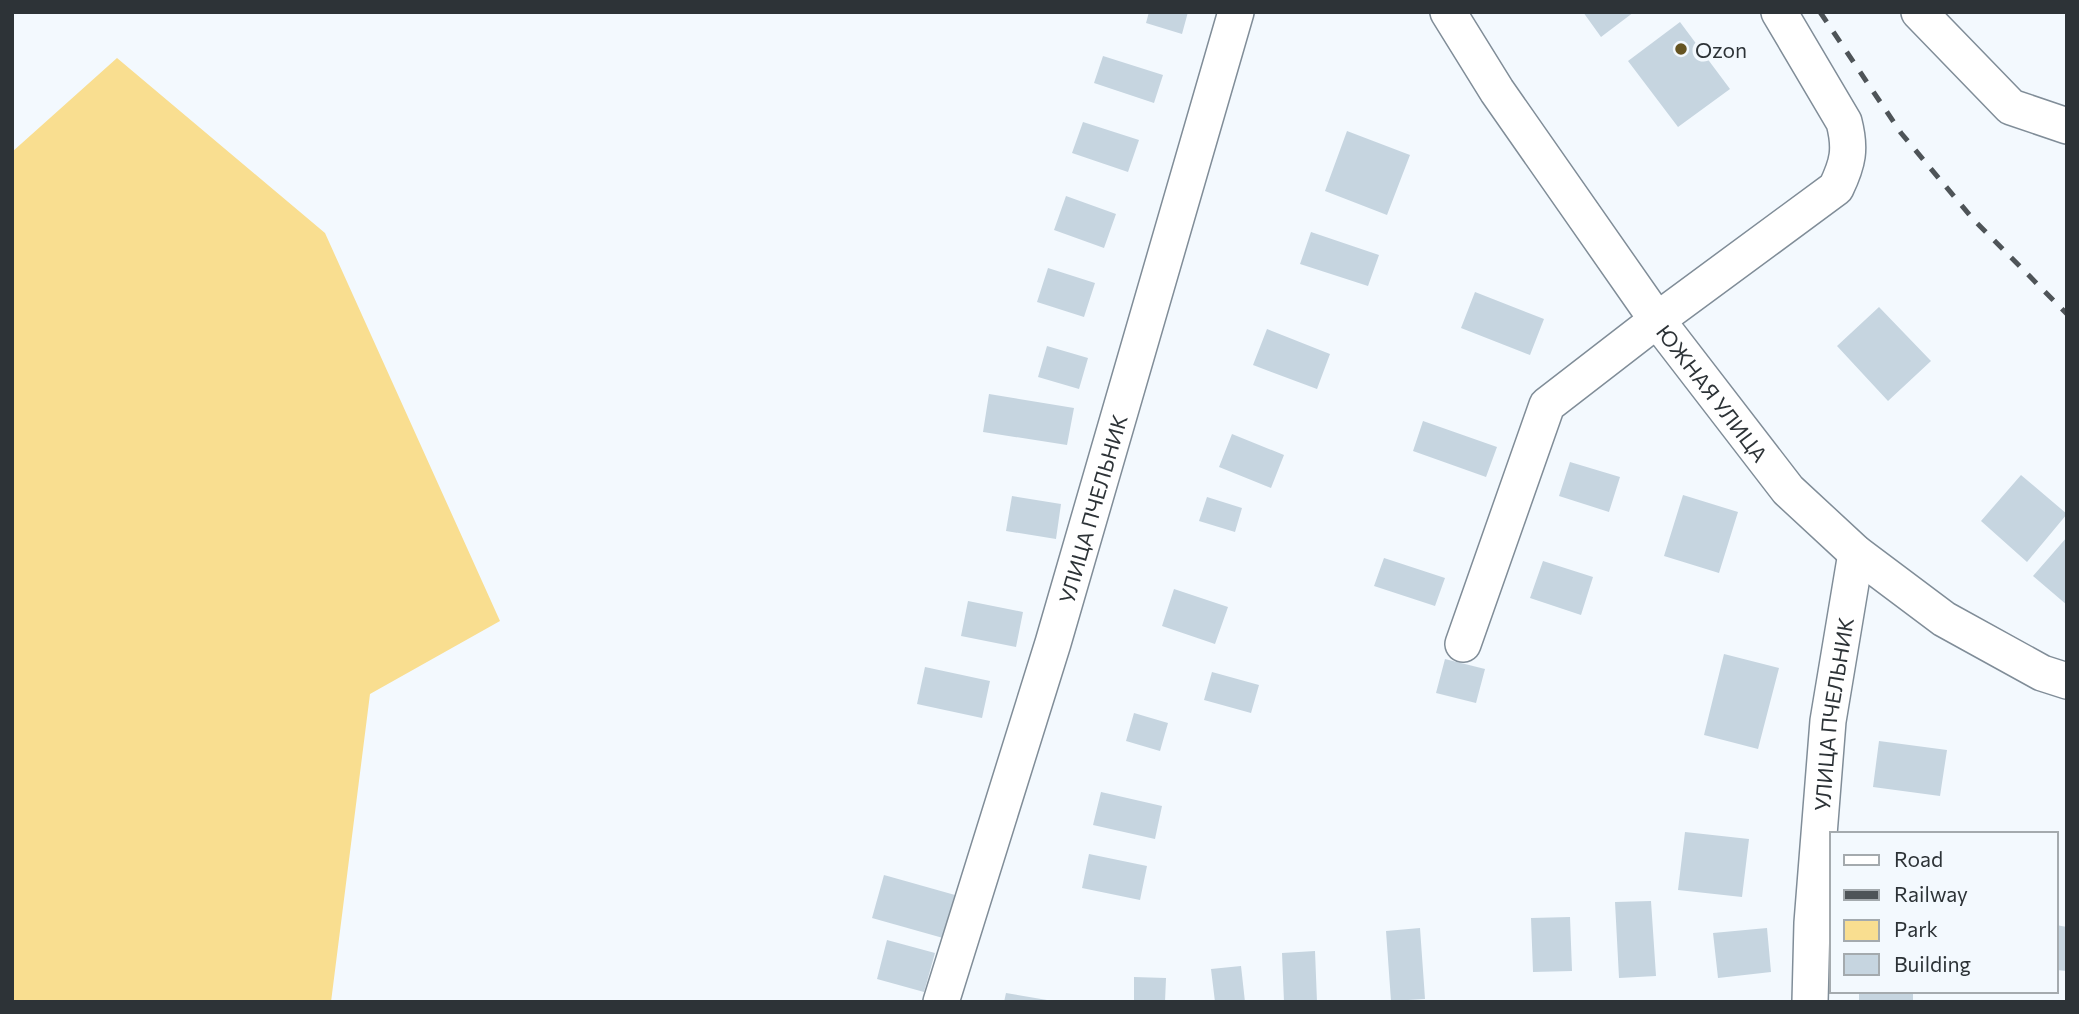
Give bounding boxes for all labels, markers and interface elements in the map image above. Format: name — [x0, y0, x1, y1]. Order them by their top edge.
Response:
place label: Ozon — [1695, 37, 1747, 62]
marker: Ozon — [1673, 41, 1689, 57]
street label: ЮЖНАЯ УЛИЦА — [1652, 319, 1774, 466]
street label: УЛИЦА ПЧЕЛЬНИК — [1053, 411, 1131, 606]
street label: УЛИЦА ПЧЕЛЬНИК — [1808, 615, 1858, 812]
legend — [1830, 832, 2058, 993]
text: Road — [1894, 846, 1943, 871]
text: Railway — [1894, 881, 1968, 906]
text: Park — [1894, 916, 1938, 941]
text: Building — [1894, 951, 1971, 976]

